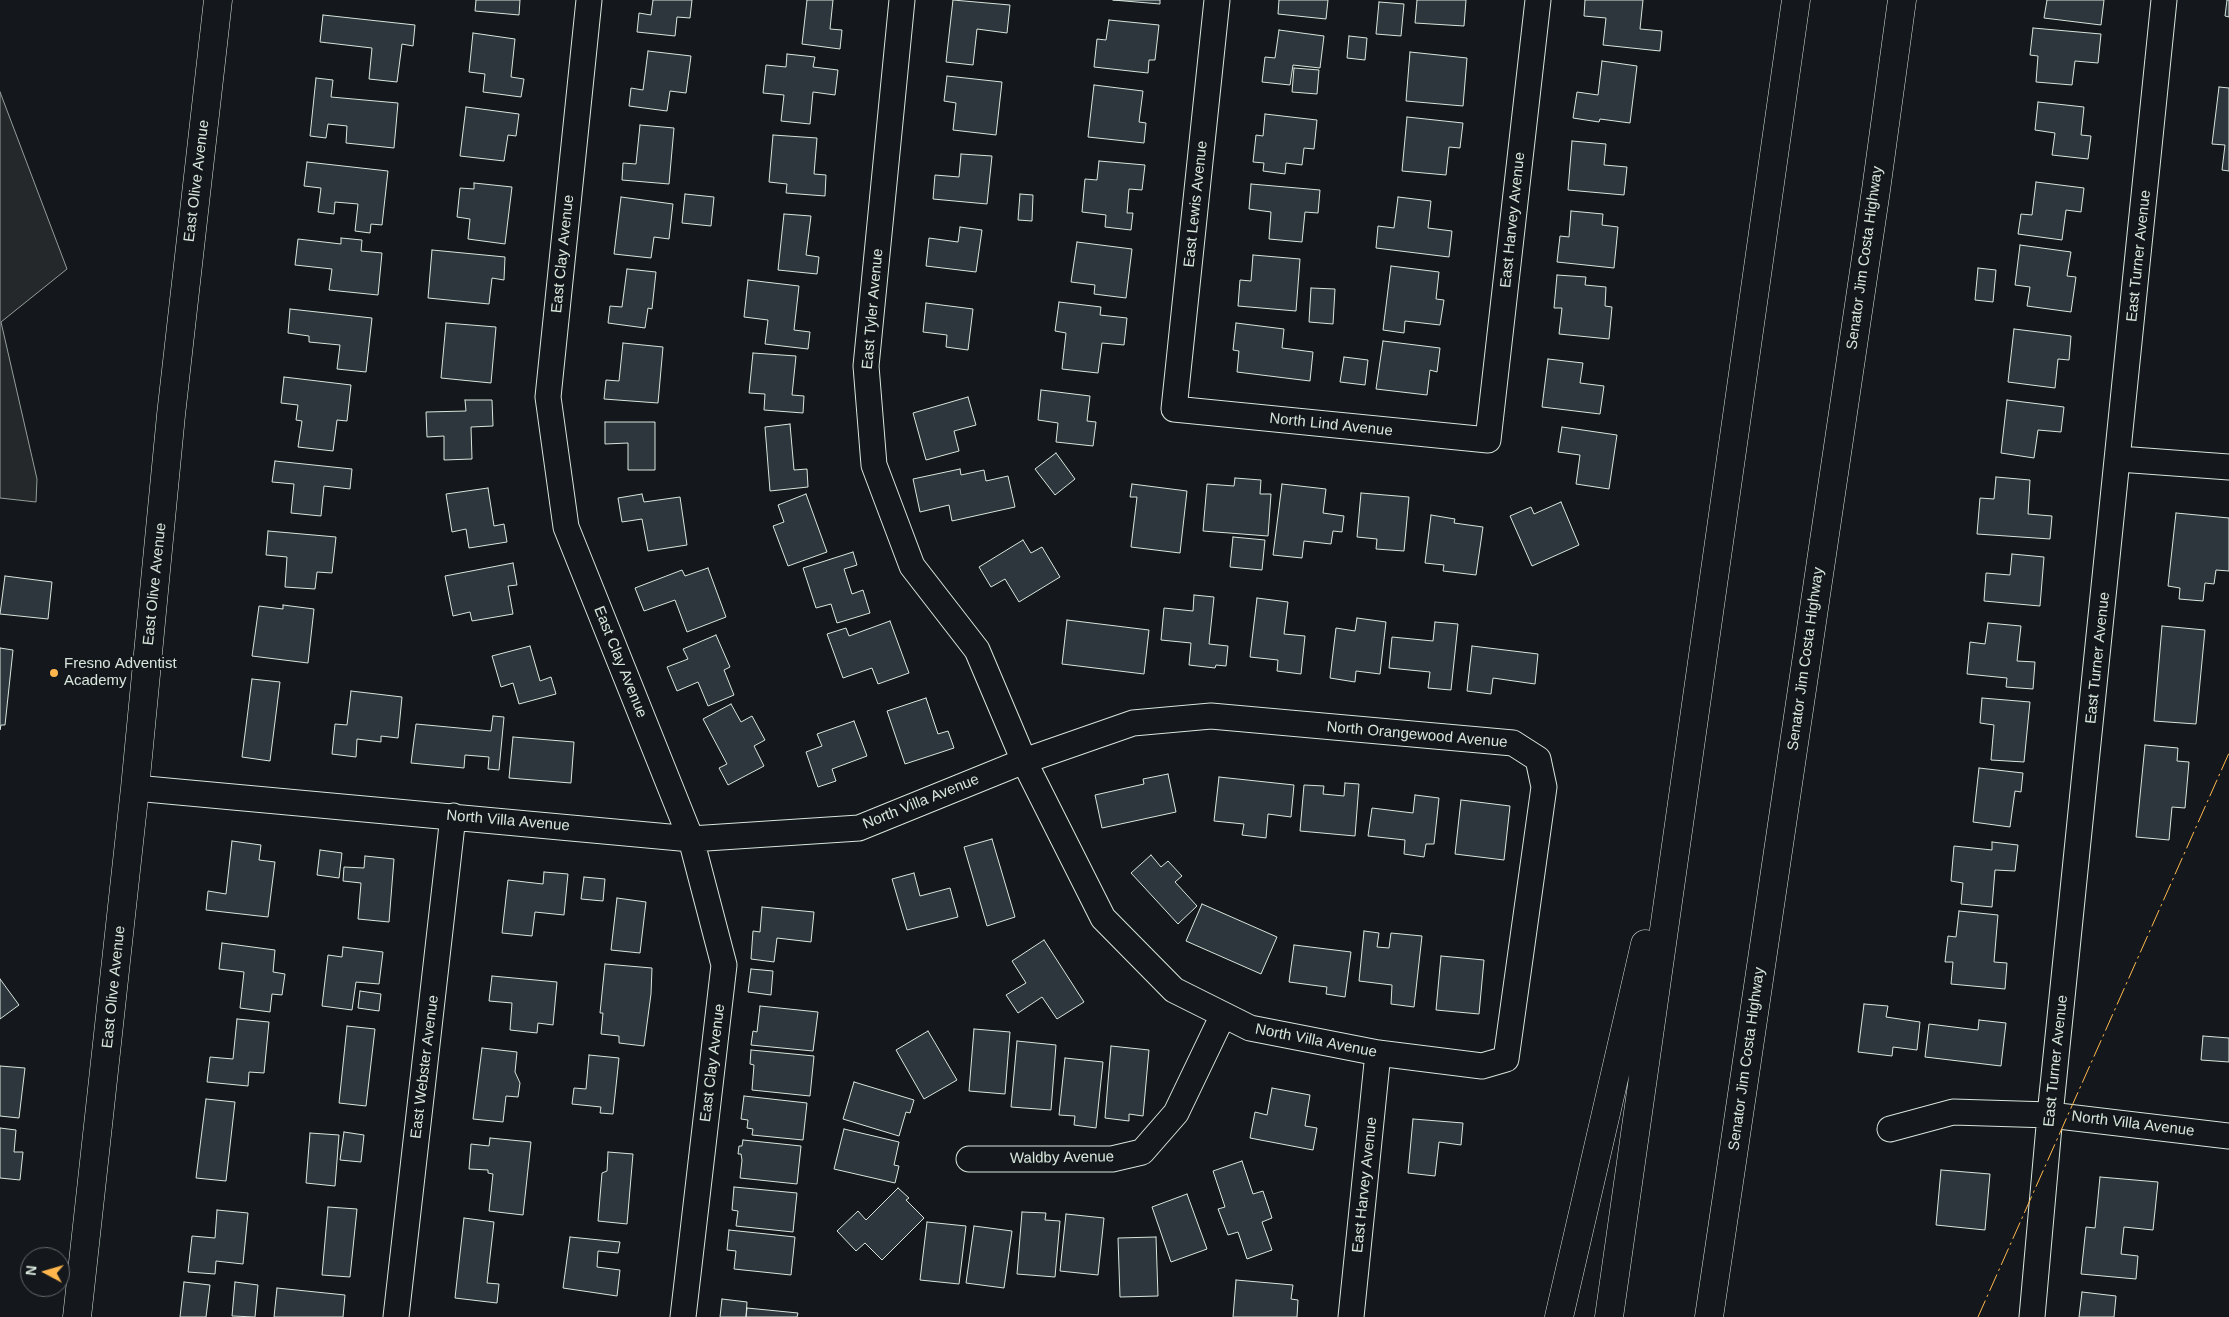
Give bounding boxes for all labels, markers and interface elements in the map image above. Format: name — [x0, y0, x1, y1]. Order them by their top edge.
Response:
street label: East Olive Avenue — [181, 119, 213, 243]
street label: East Lewis Avenue — [1180, 140, 1212, 268]
street label: East Harvey Avenue — [1497, 151, 1529, 289]
street label: Senator Jim Costa Highway — [1843, 165, 1887, 351]
street label: East Turner Avenue — [2123, 189, 2155, 323]
street label: East Clay Avenue — [548, 194, 578, 314]
street label: East Tyler Avenue — [859, 248, 887, 370]
street label: North Lind Avenue — [1268, 410, 1394, 440]
street label: East Olive Avenue — [140, 522, 170, 646]
street label: Senator Jim Costa Highway — [1784, 566, 1828, 752]
street label: East Turner Avenue — [2082, 591, 2114, 725]
street label: East Clay Avenue — [589, 603, 651, 721]
place label: Fresno Adventist Academy — [64, 655, 177, 690]
marker: Fresno Adventist Academy — [48, 667, 60, 679]
street label: North Orangewood Avenue — [1326, 718, 1508, 752]
street label: North Villa Avenue — [860, 770, 982, 834]
street label: North Villa Avenue — [446, 807, 570, 835]
street label: East Olive Avenue — [99, 925, 129, 1049]
street label: Senator Jim Costa Highway — [1725, 966, 1769, 1152]
street label: East Webster Avenue — [407, 994, 443, 1140]
street label: East Turner Avenue — [2040, 994, 2072, 1128]
street label: East Clay Avenue — [697, 1003, 729, 1123]
street label: North Villa Avenue — [1254, 1020, 1378, 1062]
street label: North Villa Avenue — [2071, 1108, 2195, 1140]
street label: East Harvey Avenue — [1349, 1116, 1381, 1254]
street label: Waldby Avenue — [1010, 1148, 1114, 1168]
north arrow — [20, 1247, 70, 1297]
text: N — [23, 1265, 40, 1276]

